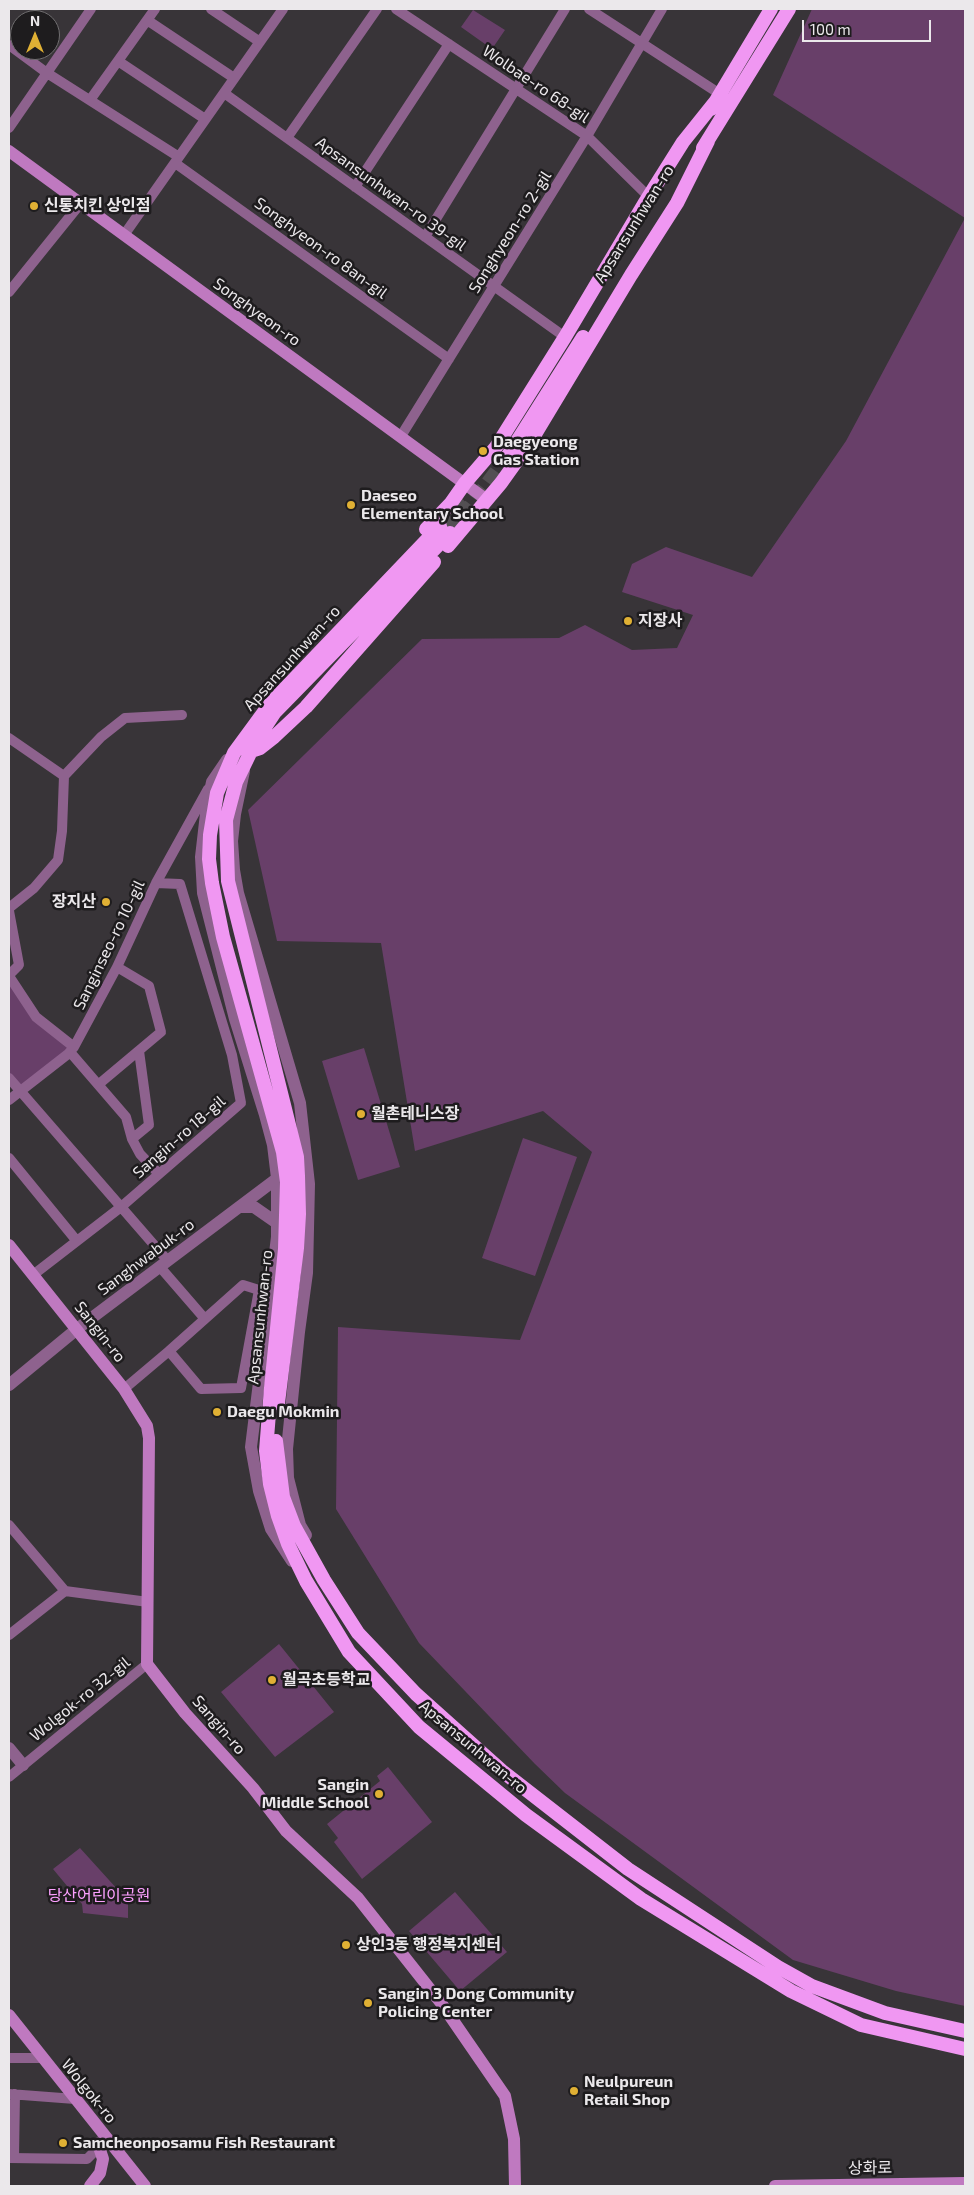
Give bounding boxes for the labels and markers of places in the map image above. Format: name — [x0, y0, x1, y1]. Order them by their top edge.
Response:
place label: 신통치킨 상인점 — [44, 196, 150, 216]
marker: 신통치킨 상인점 — [28, 200, 40, 212]
place label: Daegyeong Gas Station — [493, 432, 579, 470]
marker: Daegyeong Gas Station — [477, 445, 489, 457]
place label: Daeseo Elementary School — [361, 486, 504, 524]
marker: Daeseo Elementary School — [345, 499, 357, 511]
place label: 지장사 — [638, 611, 682, 631]
marker: 지장사 — [622, 615, 634, 627]
place label: 장지산 — [52, 892, 96, 912]
marker: 장지산 — [100, 896, 112, 908]
place label: 월촌테니스장 — [371, 1104, 459, 1124]
marker: 월촌테니스장 — [355, 1108, 367, 1120]
place label: Daegu Mokmin — [227, 1402, 339, 1422]
marker: Daegu Mokmin — [211, 1406, 223, 1418]
place label: 월곡초등학교 — [282, 1670, 370, 1690]
marker: 월곡초등학교 — [266, 1674, 278, 1686]
place label: Sangin Middle School — [262, 1775, 369, 1813]
marker: Sangin Middle School — [373, 1788, 385, 1800]
place label: 상인3동 행정복지센터 — [356, 1935, 501, 1955]
marker: 상인3동 행정복지센터 — [340, 1939, 352, 1951]
place label: Sangin 3 Dong Community Policing Center — [378, 1984, 574, 2022]
marker: Sangin 3 Dong Community Policing Center — [362, 1997, 374, 2009]
place label: Neulpureun Retail Shop — [584, 2072, 673, 2110]
marker: Neulpureun Retail Shop — [568, 2085, 580, 2097]
place label: Samcheonposamu Fish Restaurant — [73, 2133, 335, 2153]
marker: Samcheonposamu Fish Restaurant — [57, 2137, 69, 2149]

